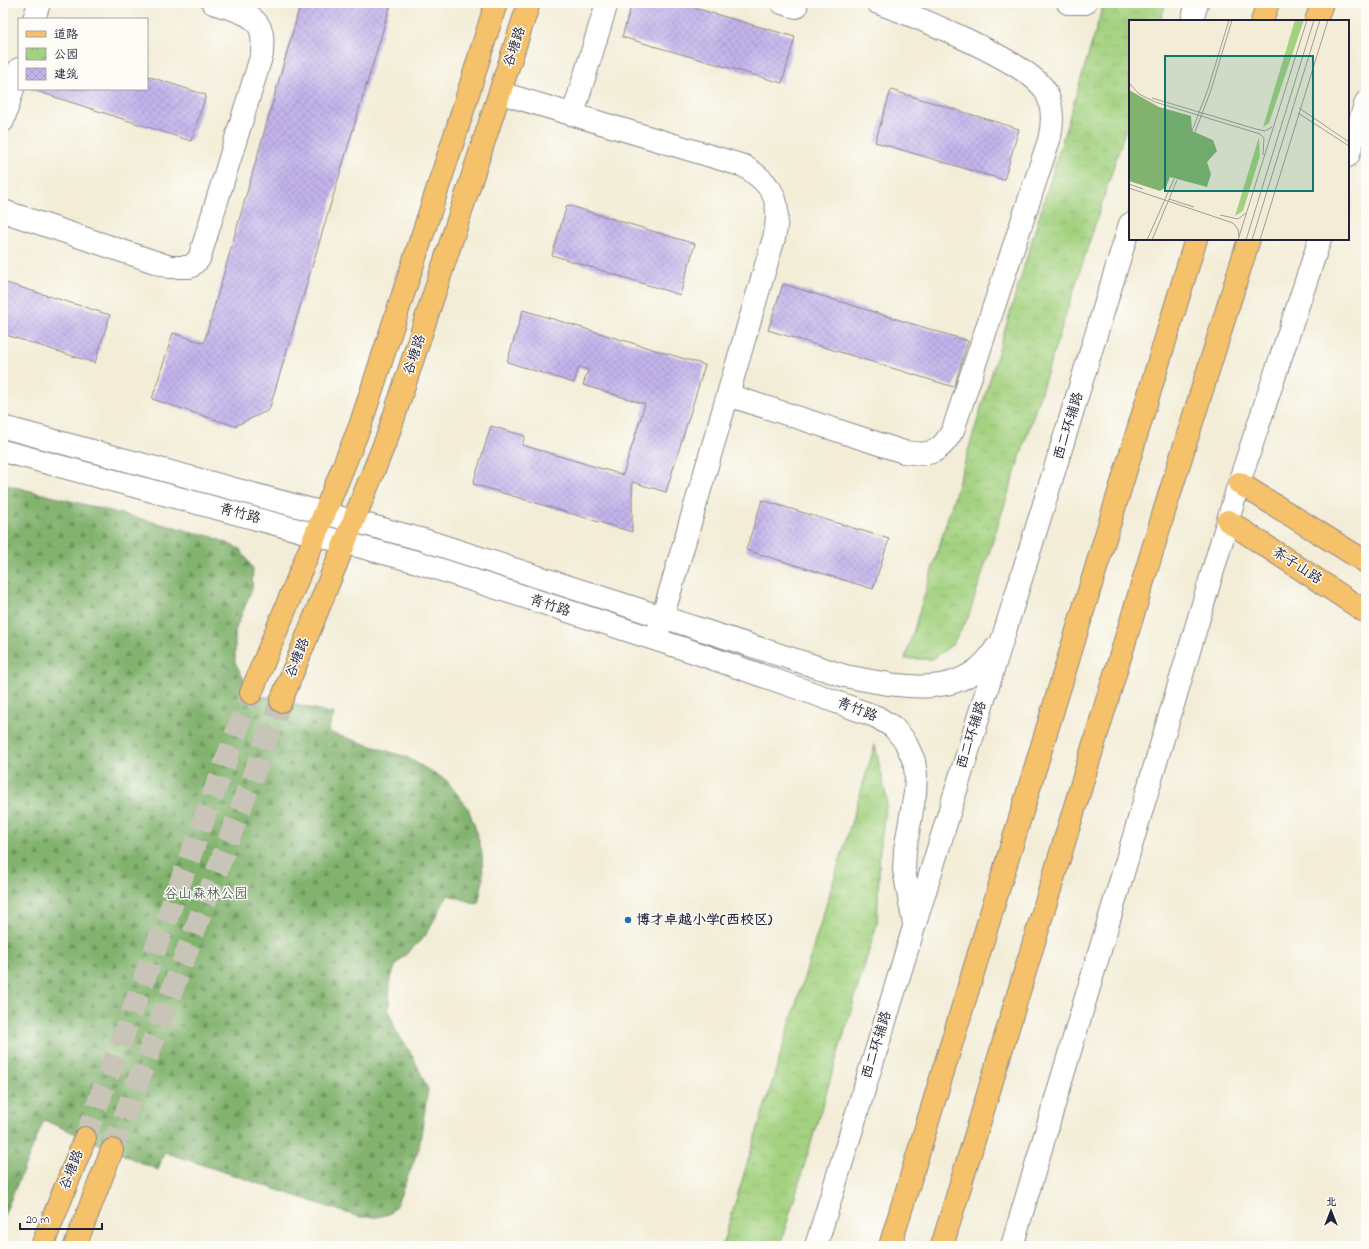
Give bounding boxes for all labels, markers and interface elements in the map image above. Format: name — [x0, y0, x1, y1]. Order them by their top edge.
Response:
legend — [18, 18, 148, 90]
inset map — [1129, 20, 1349, 240]
street label: 谷塘路 — [499, 24, 531, 70]
text: 道路 — [54, 26, 78, 44]
text: 公园 — [54, 46, 78, 64]
text: 建筑 — [54, 66, 78, 84]
street label: 谷塘路 — [398, 332, 432, 378]
street label: 西二环辅路 — [1049, 389, 1089, 463]
street label: 青竹路 — [217, 498, 263, 530]
street label: 茶子山路 — [1268, 542, 1326, 590]
street label: 青竹路 — [527, 590, 573, 622]
street label: 谷塘路 — [280, 635, 316, 681]
street label: 青竹路 — [834, 692, 880, 728]
street label: 西二环辅路 — [952, 698, 992, 772]
park label: 谷山森林公园 — [164, 884, 248, 905]
place label: 博才卓越小学(西校区) — [636, 910, 773, 931]
marker: 博才卓越小学(西校区) — [623, 915, 633, 925]
street label: 西二环辅路 — [857, 1008, 897, 1082]
street label: 谷塘路 — [54, 1147, 90, 1193]
north arrow — [1311, 1191, 1351, 1231]
text: 北 — [1326, 1194, 1337, 1210]
scale bar — [20, 1205, 102, 1231]
text: 20 m — [26, 1211, 49, 1229]

